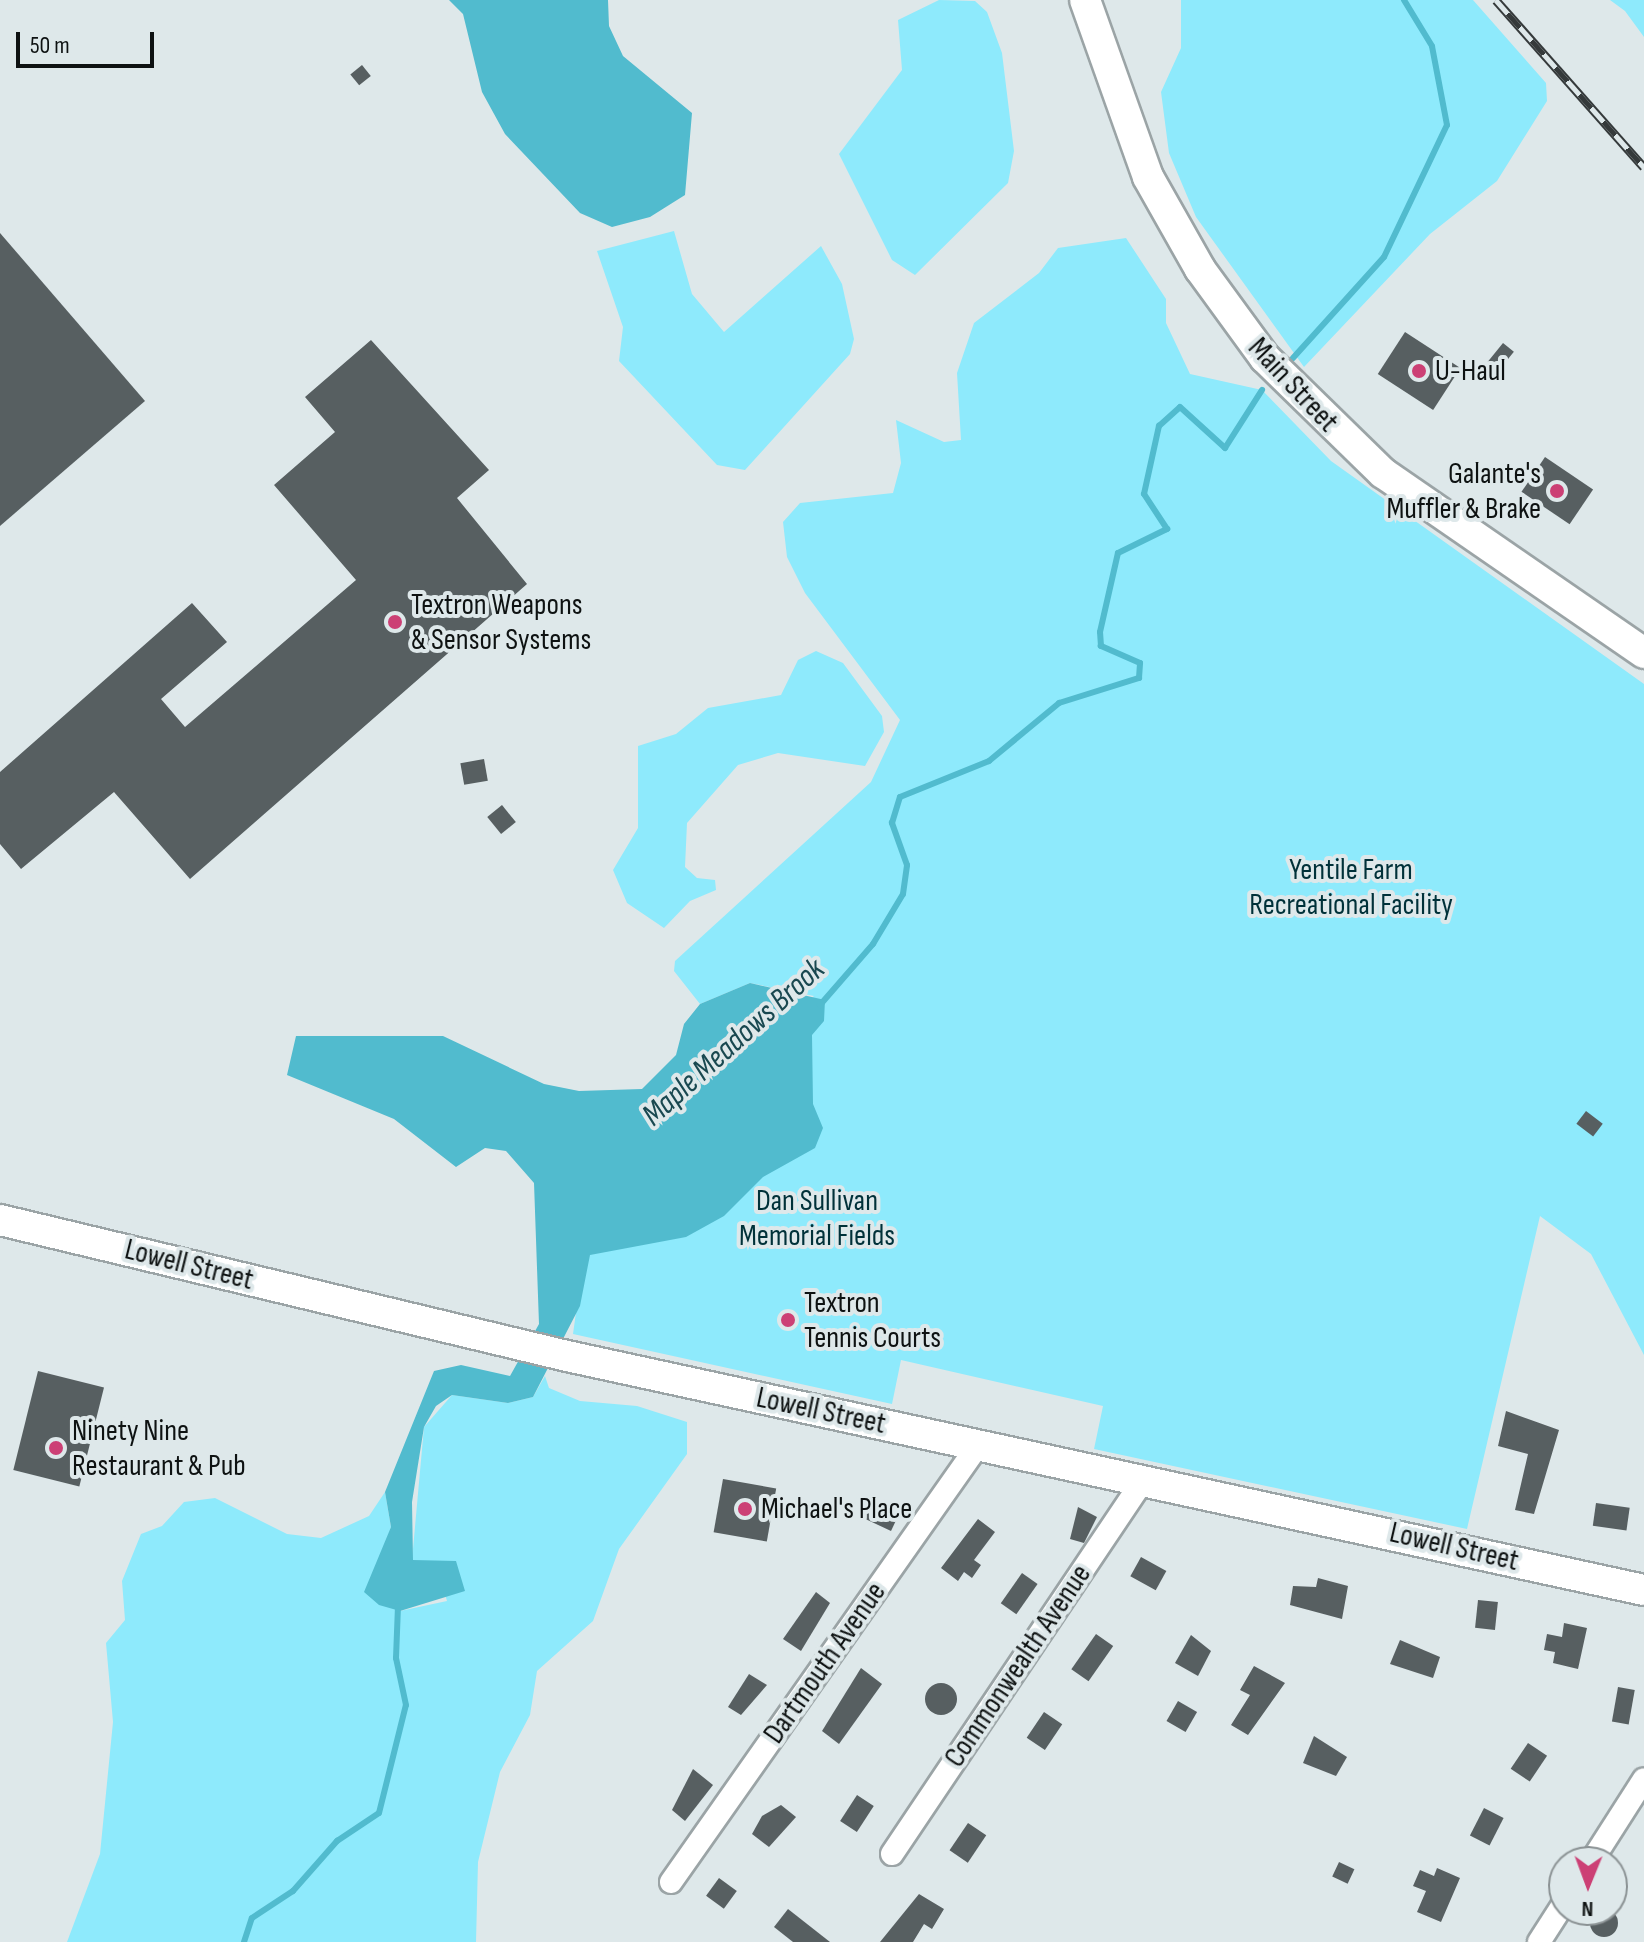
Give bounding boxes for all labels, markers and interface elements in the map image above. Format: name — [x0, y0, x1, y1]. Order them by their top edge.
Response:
scale bar — [20, 16, 158, 66]
text: 50 m — [30, 31, 70, 60]
street label: Main Street — [1240, 330, 1346, 440]
place label: U-Haul — [1435, 353, 1506, 389]
marker: U-Haul — [1410, 362, 1428, 380]
place label: Galante's Muffler & Brake — [1386, 456, 1541, 526]
marker: Galante's Muffler & Brake — [1548, 482, 1566, 500]
place label: Textron Weapons & Sensor Systems — [411, 587, 591, 658]
marker: Textron Weapons & Sensor Systems — [386, 613, 404, 631]
park label: Yentile Farm Recreational Facility — [1249, 852, 1453, 922]
water label: Maple Meadows Brook — [635, 951, 833, 1135]
park label: Dan Sullivan Memorial Fields — [739, 1183, 895, 1254]
street label: Lowell Street — [121, 1232, 257, 1298]
place label: Textron Tennis Courts — [804, 1285, 941, 1356]
marker: Textron Tennis Courts — [779, 1311, 797, 1329]
street label: Lowell Street — [753, 1380, 889, 1442]
place label: Ninety Nine Restaurant & Pub — [72, 1413, 246, 1484]
marker: Ninety Nine Restaurant & Pub — [47, 1439, 65, 1457]
place label: Michael's Place — [761, 1491, 912, 1527]
marker: Michael's Place — [736, 1500, 754, 1518]
street label: Lowell Street — [1386, 1515, 1522, 1579]
street label: Commonwealth Avenue — [937, 1558, 1099, 1774]
street label: Dartmouth Avenue — [756, 1575, 894, 1751]
north arrow — [1548, 1846, 1628, 1926]
text: N — [1581, 1895, 1594, 1922]

